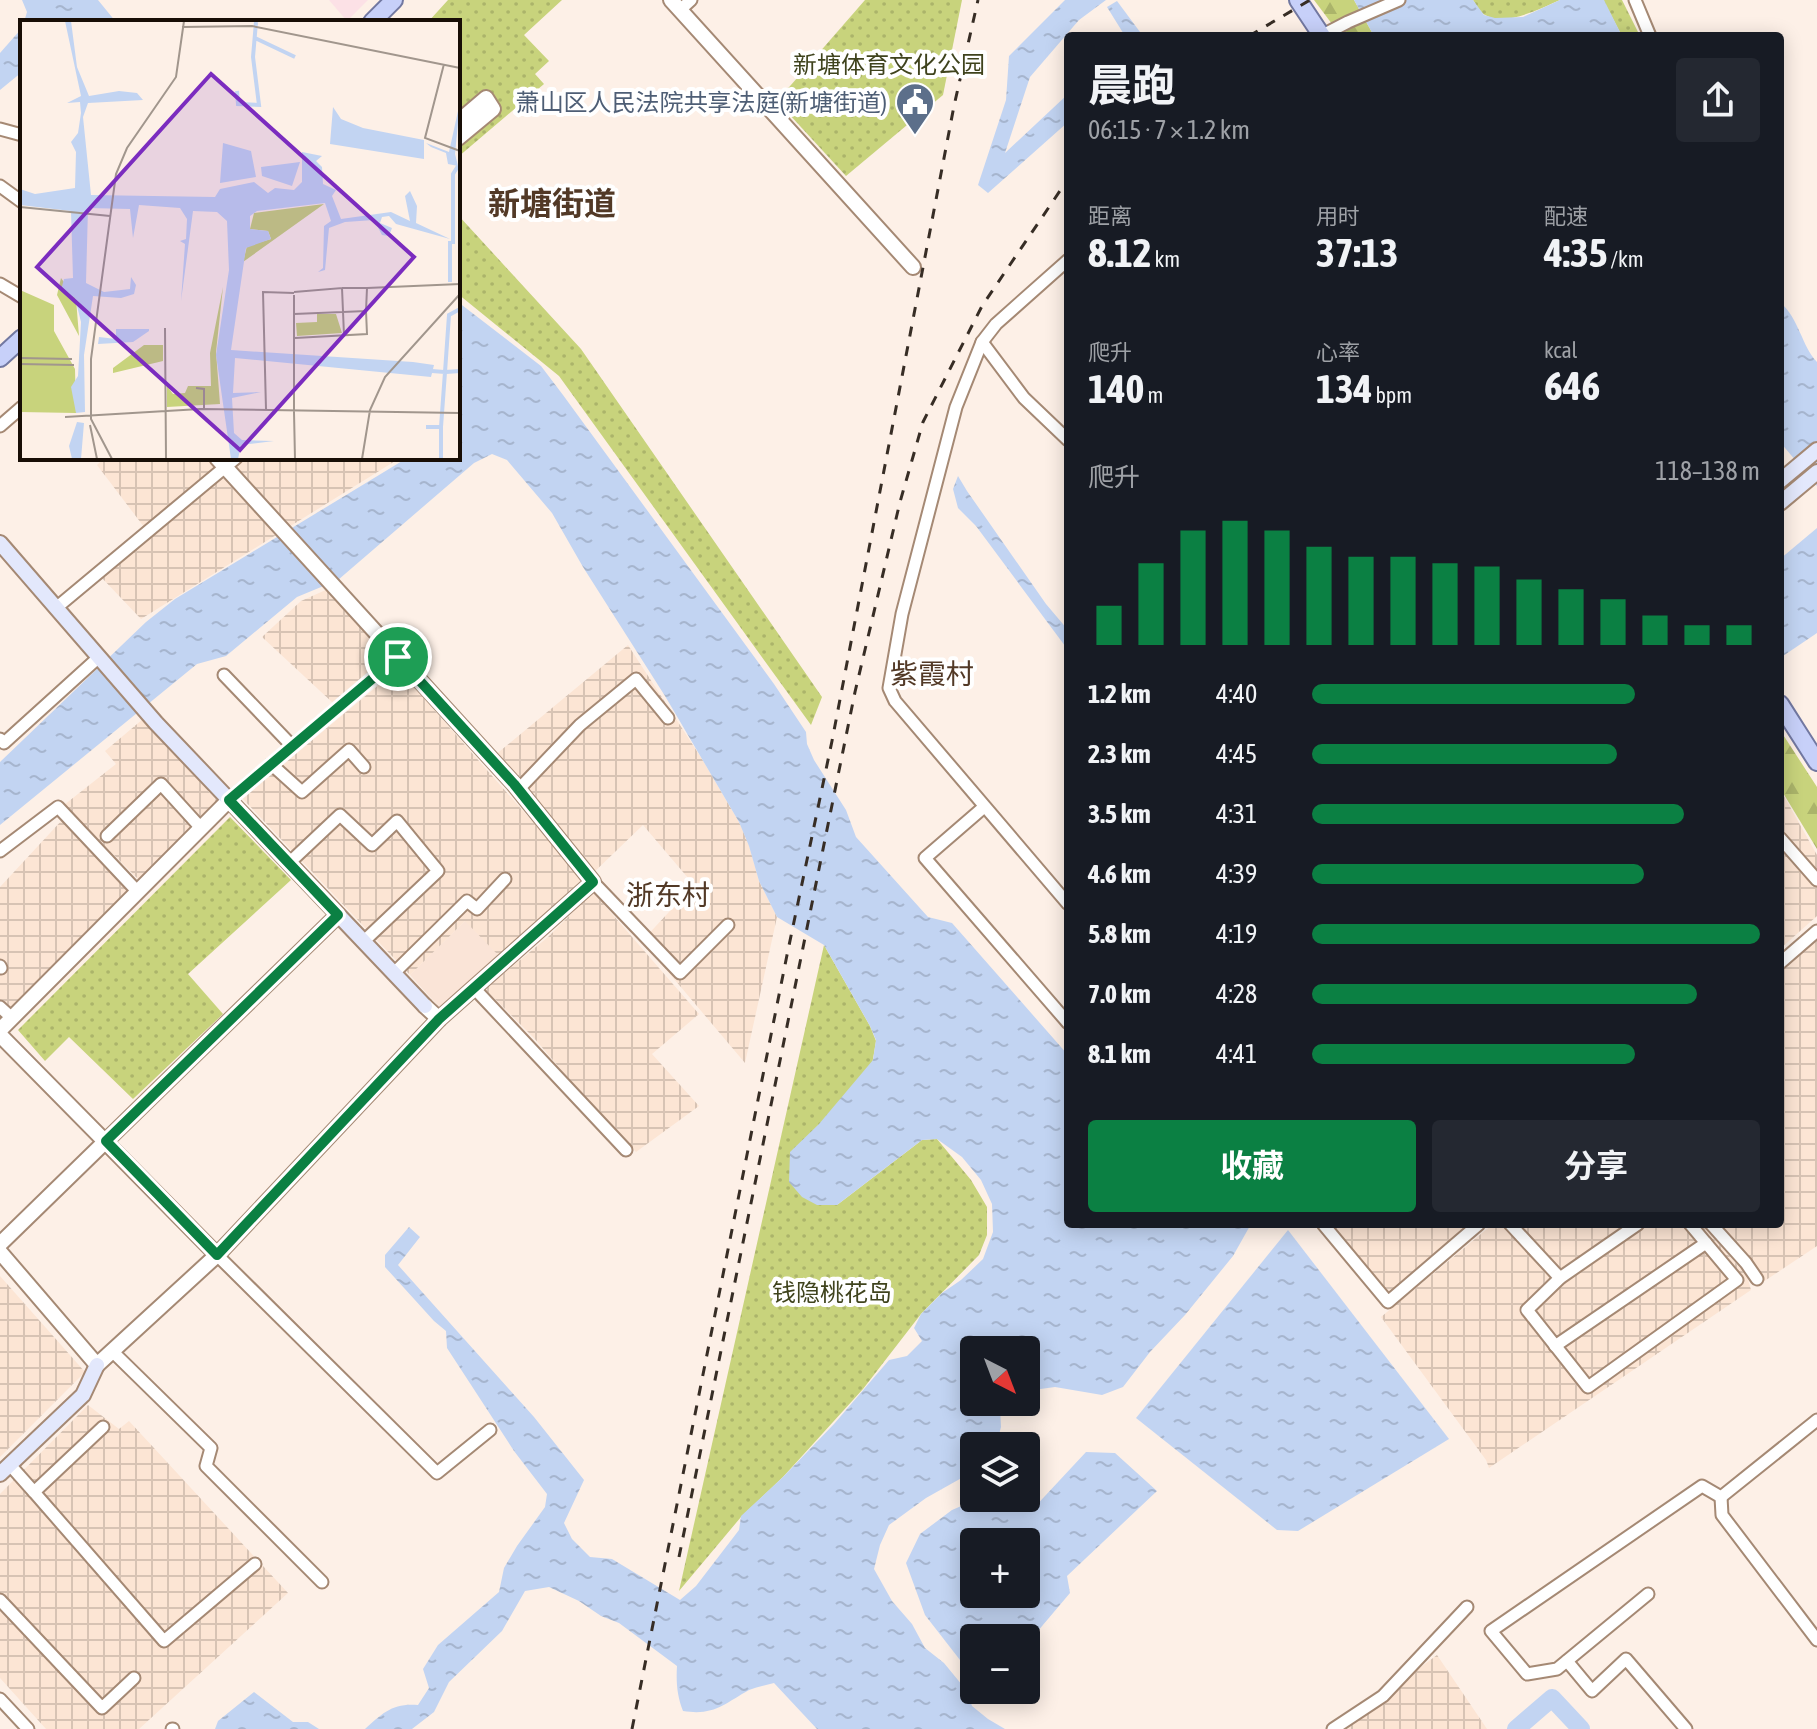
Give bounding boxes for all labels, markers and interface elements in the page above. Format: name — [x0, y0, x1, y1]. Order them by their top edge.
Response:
inset map — [20, 20, 460, 460]
park label: 新塘体育文化公园 — [793, 51, 985, 78]
button: share — [1676, 58, 1760, 142]
text: 晨跑 — [1088, 60, 1176, 110]
public building icon: 萧山区人民法院共享法庭(新塘街道) — [894, 81, 936, 136]
place label: 萧山区人民法院共享法庭(新塘街道) — [515, 89, 887, 116]
text: 06:15 · 7 × 1.2 km — [1088, 115, 1250, 145]
district label: 新塘街道 — [488, 185, 616, 222]
text: 距离 — [1088, 203, 1132, 229]
text: 用时 — [1316, 203, 1360, 229]
text: 配速 — [1544, 203, 1588, 229]
text: 8.12 — [1088, 230, 1152, 275]
text: 37:13 — [1316, 230, 1398, 275]
text: 4:35 — [1544, 230, 1608, 275]
text: km — [1152, 246, 1180, 272]
text: /km — [1608, 246, 1644, 272]
text: kcal — [1544, 337, 1577, 363]
text: 爬升 — [1088, 339, 1132, 365]
text: 心率 — [1316, 339, 1360, 365]
text: 646 — [1544, 363, 1600, 408]
text: 140 — [1088, 366, 1144, 411]
text: 134 — [1316, 366, 1372, 411]
text: m — [1144, 382, 1163, 408]
text: bpm — [1372, 382, 1412, 408]
text: 118–138 m — [1655, 456, 1760, 486]
text: 爬升 — [1088, 462, 1140, 492]
pin — [364, 623, 432, 691]
icon: arrive — [376, 635, 420, 679]
district label: 紫霞村 — [890, 658, 974, 690]
text: 1.2 km — [1088, 679, 1151, 709]
text: 4:40 — [1216, 679, 1257, 709]
text: 2.3 km — [1088, 739, 1151, 769]
text: 4:45 — [1216, 739, 1257, 769]
text: 3.5 km — [1088, 799, 1151, 829]
text: 4:31 — [1216, 799, 1257, 829]
text: 4.6 km — [1088, 859, 1151, 889]
text: 4:39 — [1216, 859, 1257, 889]
district label: 浙东村 — [626, 879, 710, 911]
text: 5.8 km — [1088, 919, 1151, 949]
text: 4:19 — [1216, 919, 1257, 949]
text: 7.0 km — [1088, 979, 1151, 1009]
text: 4:28 — [1216, 979, 1257, 1009]
text: 8.1 km — [1088, 1039, 1151, 1069]
text: 4:41 — [1216, 1039, 1257, 1069]
button: 收藏 — [1088, 1120, 1416, 1212]
button: 分享 — [1432, 1120, 1760, 1212]
park label: 钱隐桃花岛 — [772, 1279, 892, 1306]
north arrow — [960, 1336, 1040, 1416]
map controls — [960, 1336, 1040, 1704]
button: layers — [960, 1432, 1040, 1512]
button: + — [960, 1528, 1040, 1608]
button: − — [960, 1624, 1040, 1704]

